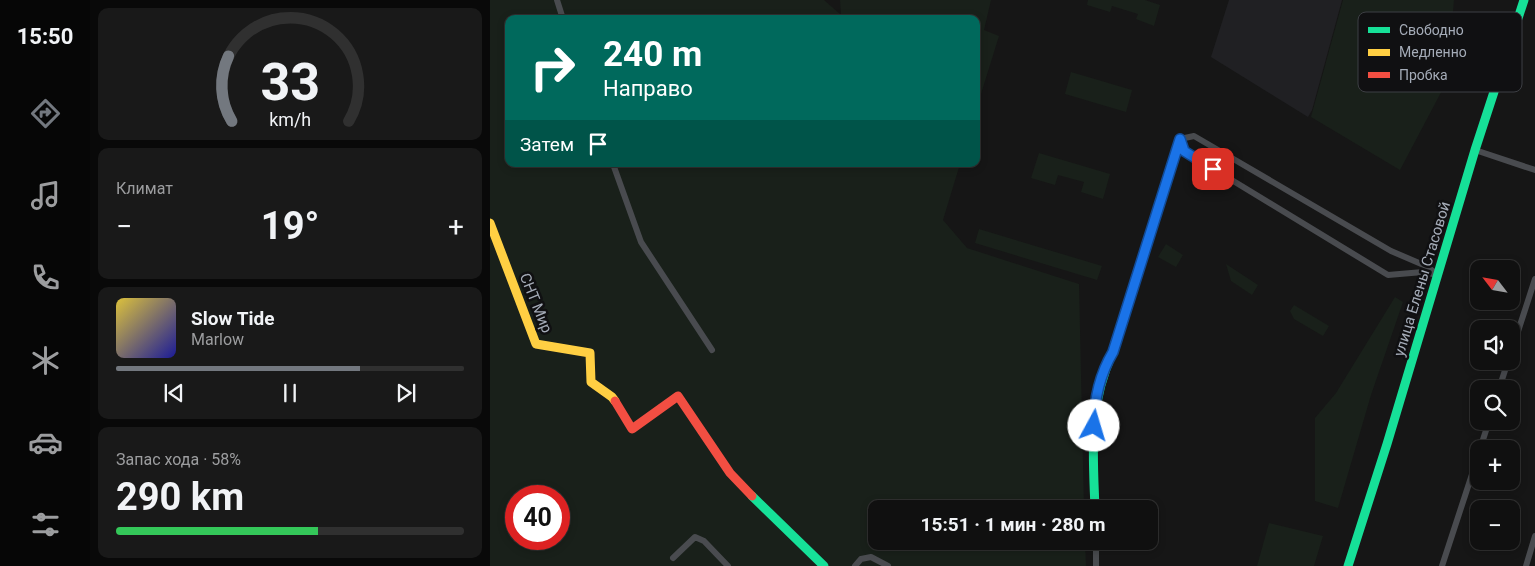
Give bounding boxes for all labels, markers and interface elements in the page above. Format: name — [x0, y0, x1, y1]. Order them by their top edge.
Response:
legend — [1358, 12, 1522, 92]
text: Свободно — [1399, 22, 1464, 38]
text: 15:50 — [17, 24, 73, 49]
text: 240 m — [603, 34, 702, 75]
icon: right — [520, 35, 585, 100]
text: Медленно — [1399, 44, 1467, 60]
text: 33 — [260, 52, 320, 113]
text: Пробка — [1399, 67, 1448, 83]
text: Направо — [603, 76, 693, 101]
icon: directions — [28, 96, 63, 131]
text: km/h — [269, 109, 311, 130]
icon: arrive — [584, 130, 612, 158]
text: Затем — [520, 133, 574, 156]
pin — [1192, 148, 1234, 190]
icon: arrive — [1199, 155, 1227, 183]
icon: music — [28, 178, 63, 213]
text: Климат — [116, 179, 173, 198]
street label: улица Елены Стасовой — [1390, 199, 1454, 359]
text: 19° — [261, 204, 319, 248]
text: − — [116, 210, 132, 243]
text: + — [448, 210, 464, 243]
icon: phone — [28, 260, 63, 295]
north arrow — [1470, 260, 1520, 310]
map controls — [1470, 260, 1520, 550]
street label: СНТ Мир — [516, 271, 556, 335]
text: Slow Tide — [191, 307, 274, 330]
button: sound — [1470, 320, 1520, 370]
text: Marlow — [191, 330, 244, 349]
icon: climate — [28, 343, 63, 378]
icon: previous — [160, 379, 188, 407]
icon: pause — [276, 379, 304, 407]
icon: next — [392, 379, 420, 407]
button: search — [1470, 380, 1520, 430]
position arrow — [1067, 399, 1119, 451]
icon: car — [28, 425, 63, 460]
button: + — [1470, 440, 1520, 490]
text: Запас хода · 58% — [116, 450, 241, 469]
text: 290 km — [116, 475, 244, 519]
speed limit sign: 40 — [505, 485, 570, 550]
button: − — [1470, 500, 1520, 550]
icon: filters — [28, 507, 63, 542]
text: 15:51 · 1 мин · 280 m — [921, 513, 1105, 536]

